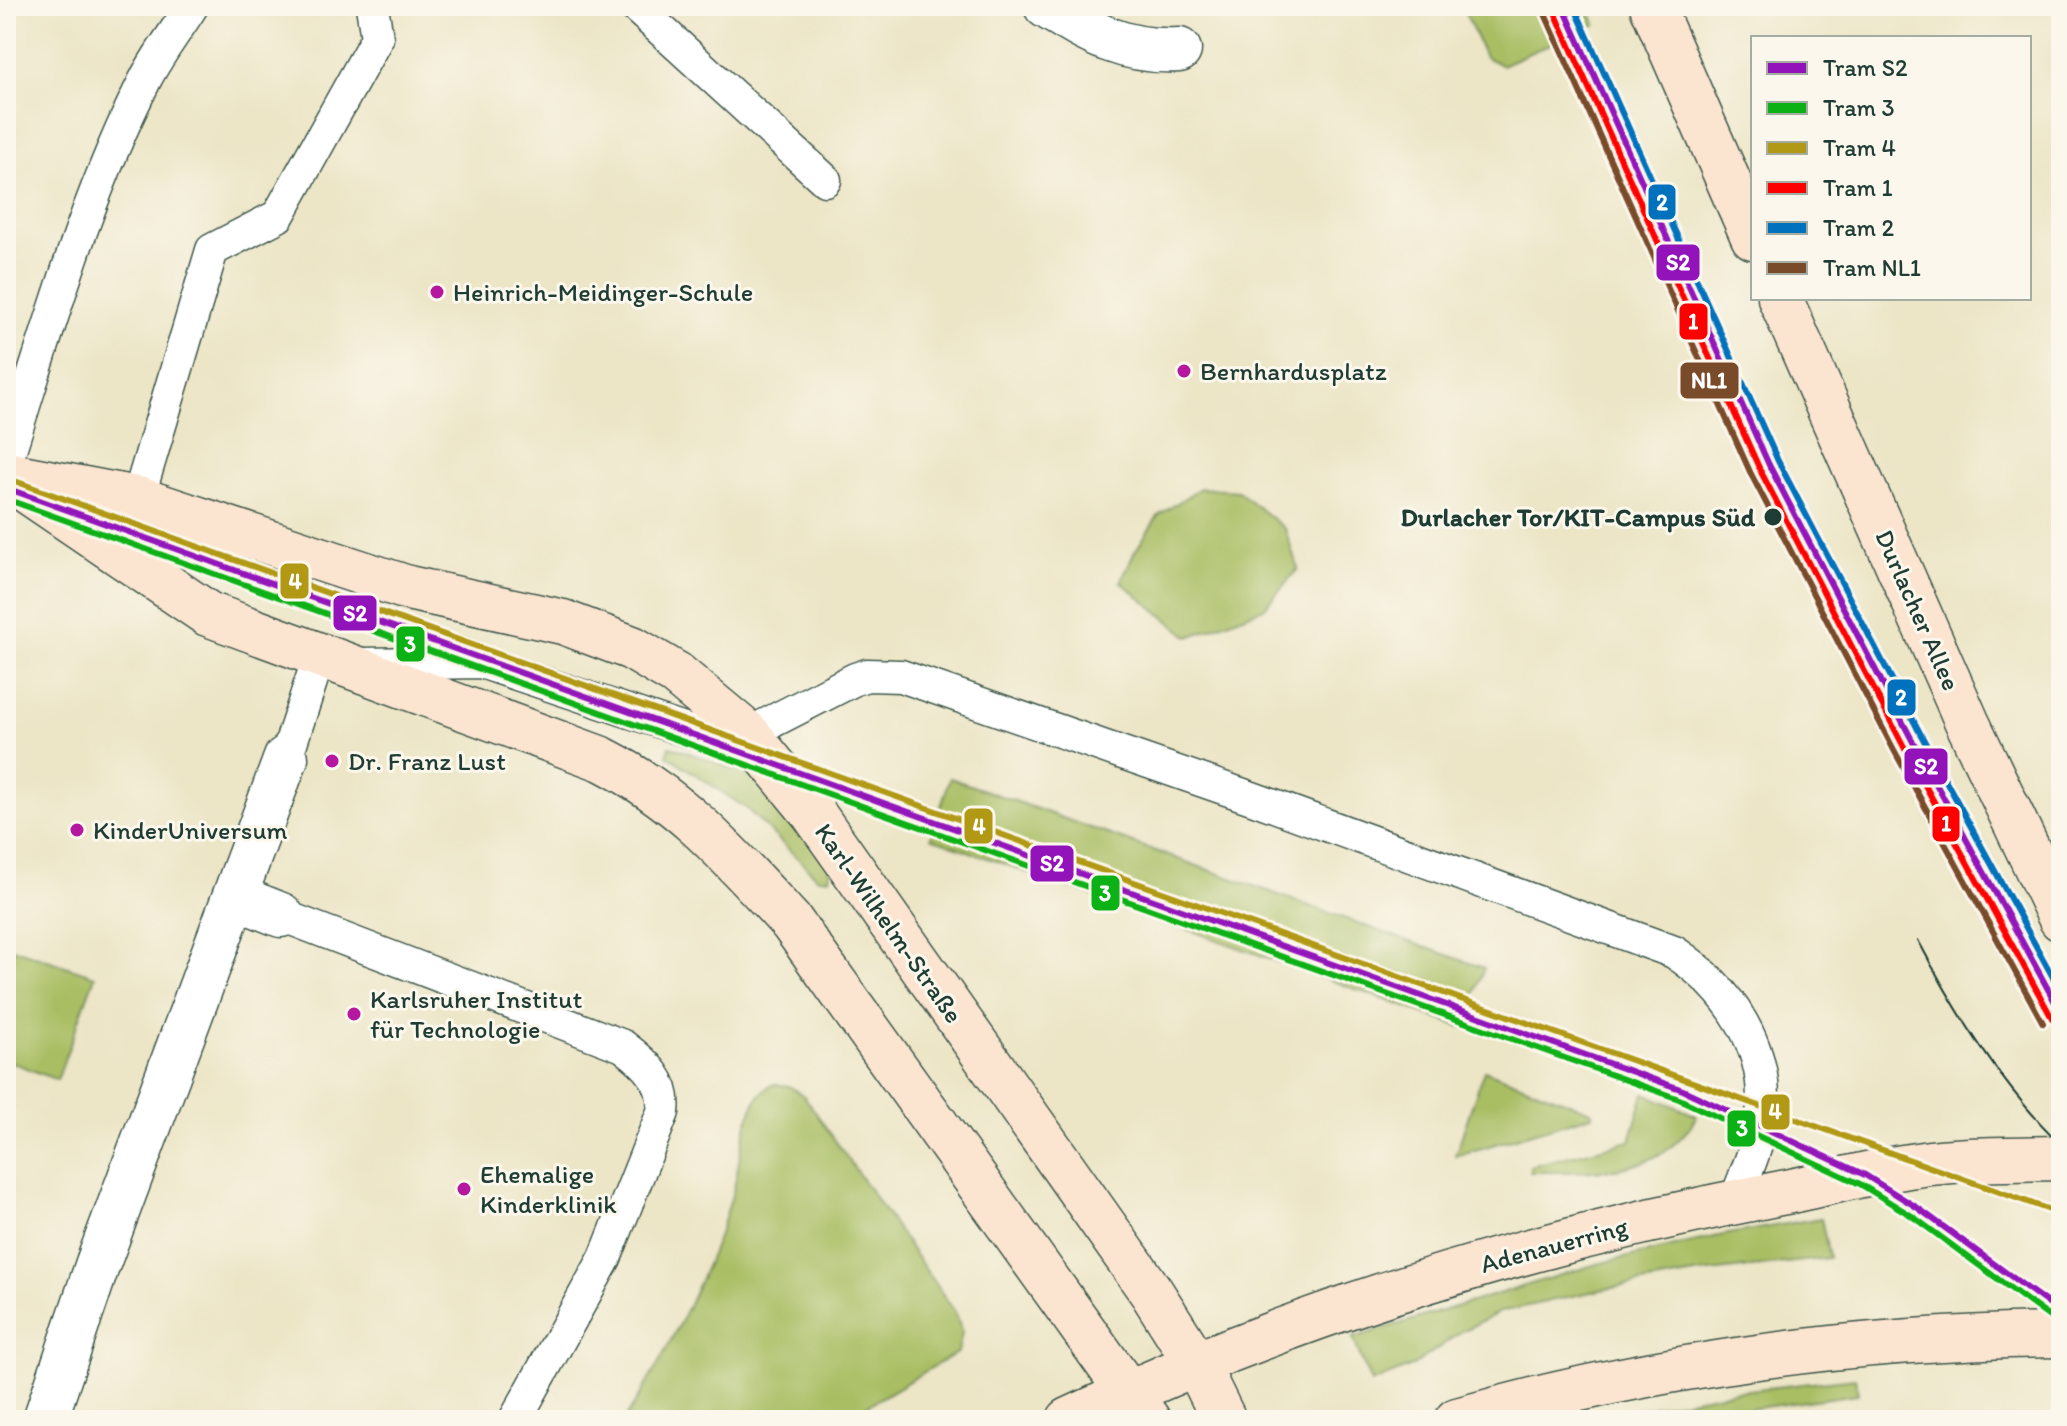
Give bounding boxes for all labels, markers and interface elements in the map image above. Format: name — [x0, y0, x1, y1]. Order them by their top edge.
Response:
legend — [1751, 36, 2031, 300]
text: Tram S2 — [1823, 53, 1908, 82]
text: Tram 3 — [1823, 93, 1895, 122]
text: Tram 4 — [1823, 133, 1896, 162]
text: Tram 1 — [1823, 173, 1893, 202]
line badge: 2 — [1647, 183, 1677, 221]
text: 2 — [1656, 189, 1668, 216]
text: Tram 2 — [1823, 213, 1894, 242]
line badge: S2 — [1655, 243, 1701, 282]
text: S2 — [1666, 249, 1690, 276]
text: Tram NL1 — [1823, 253, 1921, 282]
place label: Heinrich-Meidinger-Schule — [453, 276, 753, 308]
marker: Heinrich-Meidinger-Schule — [428, 283, 446, 301]
line badge: 1 — [1678, 302, 1709, 341]
text: 1 — [1688, 308, 1699, 335]
place label: Bernhardusplatz — [1200, 355, 1387, 387]
line badge: NL1 — [1679, 361, 1740, 400]
marker: Bernhardusplatz — [1175, 362, 1193, 380]
text: NL1 — [1691, 367, 1728, 394]
place label: Durlacher Tor/KIT-Campus Süd — [1401, 501, 1756, 533]
marker: Durlacher Tor/KIT-Campus Süd — [1762, 506, 1784, 528]
street label: Durlacher Allee — [1868, 525, 1968, 695]
line badge: 4 — [279, 562, 310, 600]
text: 4 — [288, 568, 302, 595]
line badge: S2 — [332, 594, 378, 632]
text: S2 — [343, 600, 367, 627]
line badge: 3 — [395, 625, 426, 663]
text: 3 — [404, 631, 416, 658]
line badge: 2 — [1886, 678, 1917, 717]
text: 2 — [1895, 684, 1907, 711]
place label: Dr. Franz Lust — [348, 745, 506, 777]
line badge: S2 — [1903, 747, 1949, 786]
marker: Dr. Franz Lust — [323, 752, 341, 770]
text: S2 — [1914, 753, 1938, 780]
line badge: 1 — [1931, 805, 1961, 843]
line badge: 4 — [963, 807, 994, 845]
text: 1 — [1941, 810, 1952, 837]
text: 4 — [972, 813, 986, 840]
place label: KinderUniversum — [93, 814, 288, 846]
street label: Karl-Wilhelm-Straße — [808, 817, 970, 1029]
marker: KinderUniversum — [68, 821, 86, 839]
line badge: S2 — [1029, 844, 1075, 883]
text: S2 — [1040, 850, 1064, 877]
line badge: 3 — [1090, 874, 1121, 912]
text: 3 — [1099, 880, 1111, 907]
place label: Karlsruher Institut für Technologie — [370, 983, 582, 1045]
marker: Karlsruher Institut für Technologie — [345, 1005, 363, 1023]
line badge: 4 — [1760, 1093, 1791, 1131]
text: 4 — [1768, 1098, 1782, 1125]
line badge: 3 — [1726, 1109, 1757, 1148]
text: 3 — [1736, 1115, 1748, 1142]
place label: Ehemalige Kinderklinik — [480, 1158, 617, 1220]
marker: Ehemalige Kinderklinik — [455, 1180, 473, 1198]
street label: Adenauerring — [1477, 1210, 1632, 1280]

